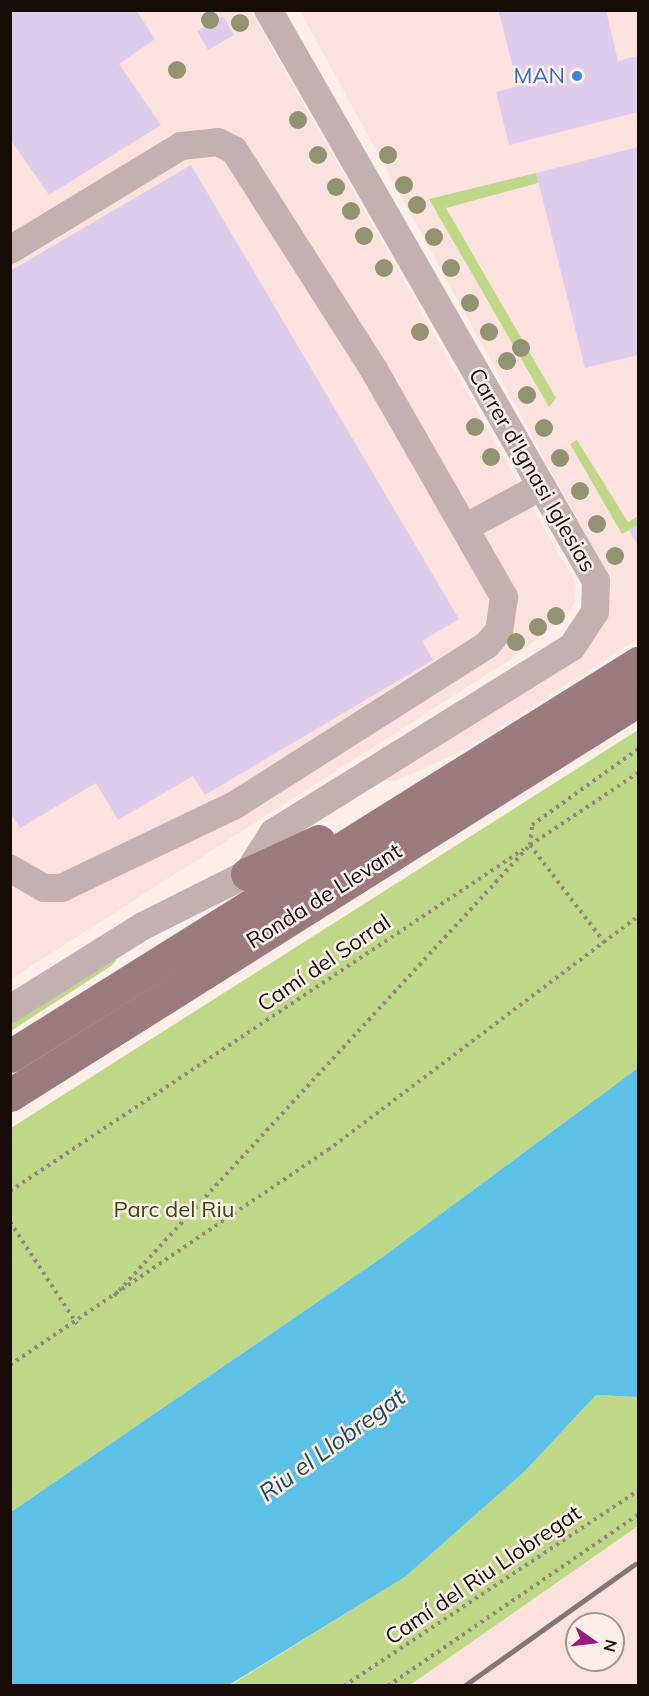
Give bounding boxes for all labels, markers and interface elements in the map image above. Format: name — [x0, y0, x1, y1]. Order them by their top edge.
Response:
place label: MAN — [514, 63, 565, 89]
marker: MAN — [570, 69, 584, 83]
street label: Carrer d'Ignasi Iglesias — [463, 363, 601, 577]
street label: Ronda de Llevant — [242, 838, 406, 954]
street label: Camí del Sorral — [252, 909, 396, 1017]
park label: Parc del Riu — [114, 1197, 234, 1223]
water label: Riu el Llobregat — [253, 1382, 411, 1508]
street label: Camí del Riu Llobregat — [380, 1500, 586, 1650]
north arrow — [565, 1612, 625, 1672]
text: N — [599, 1638, 622, 1654]

